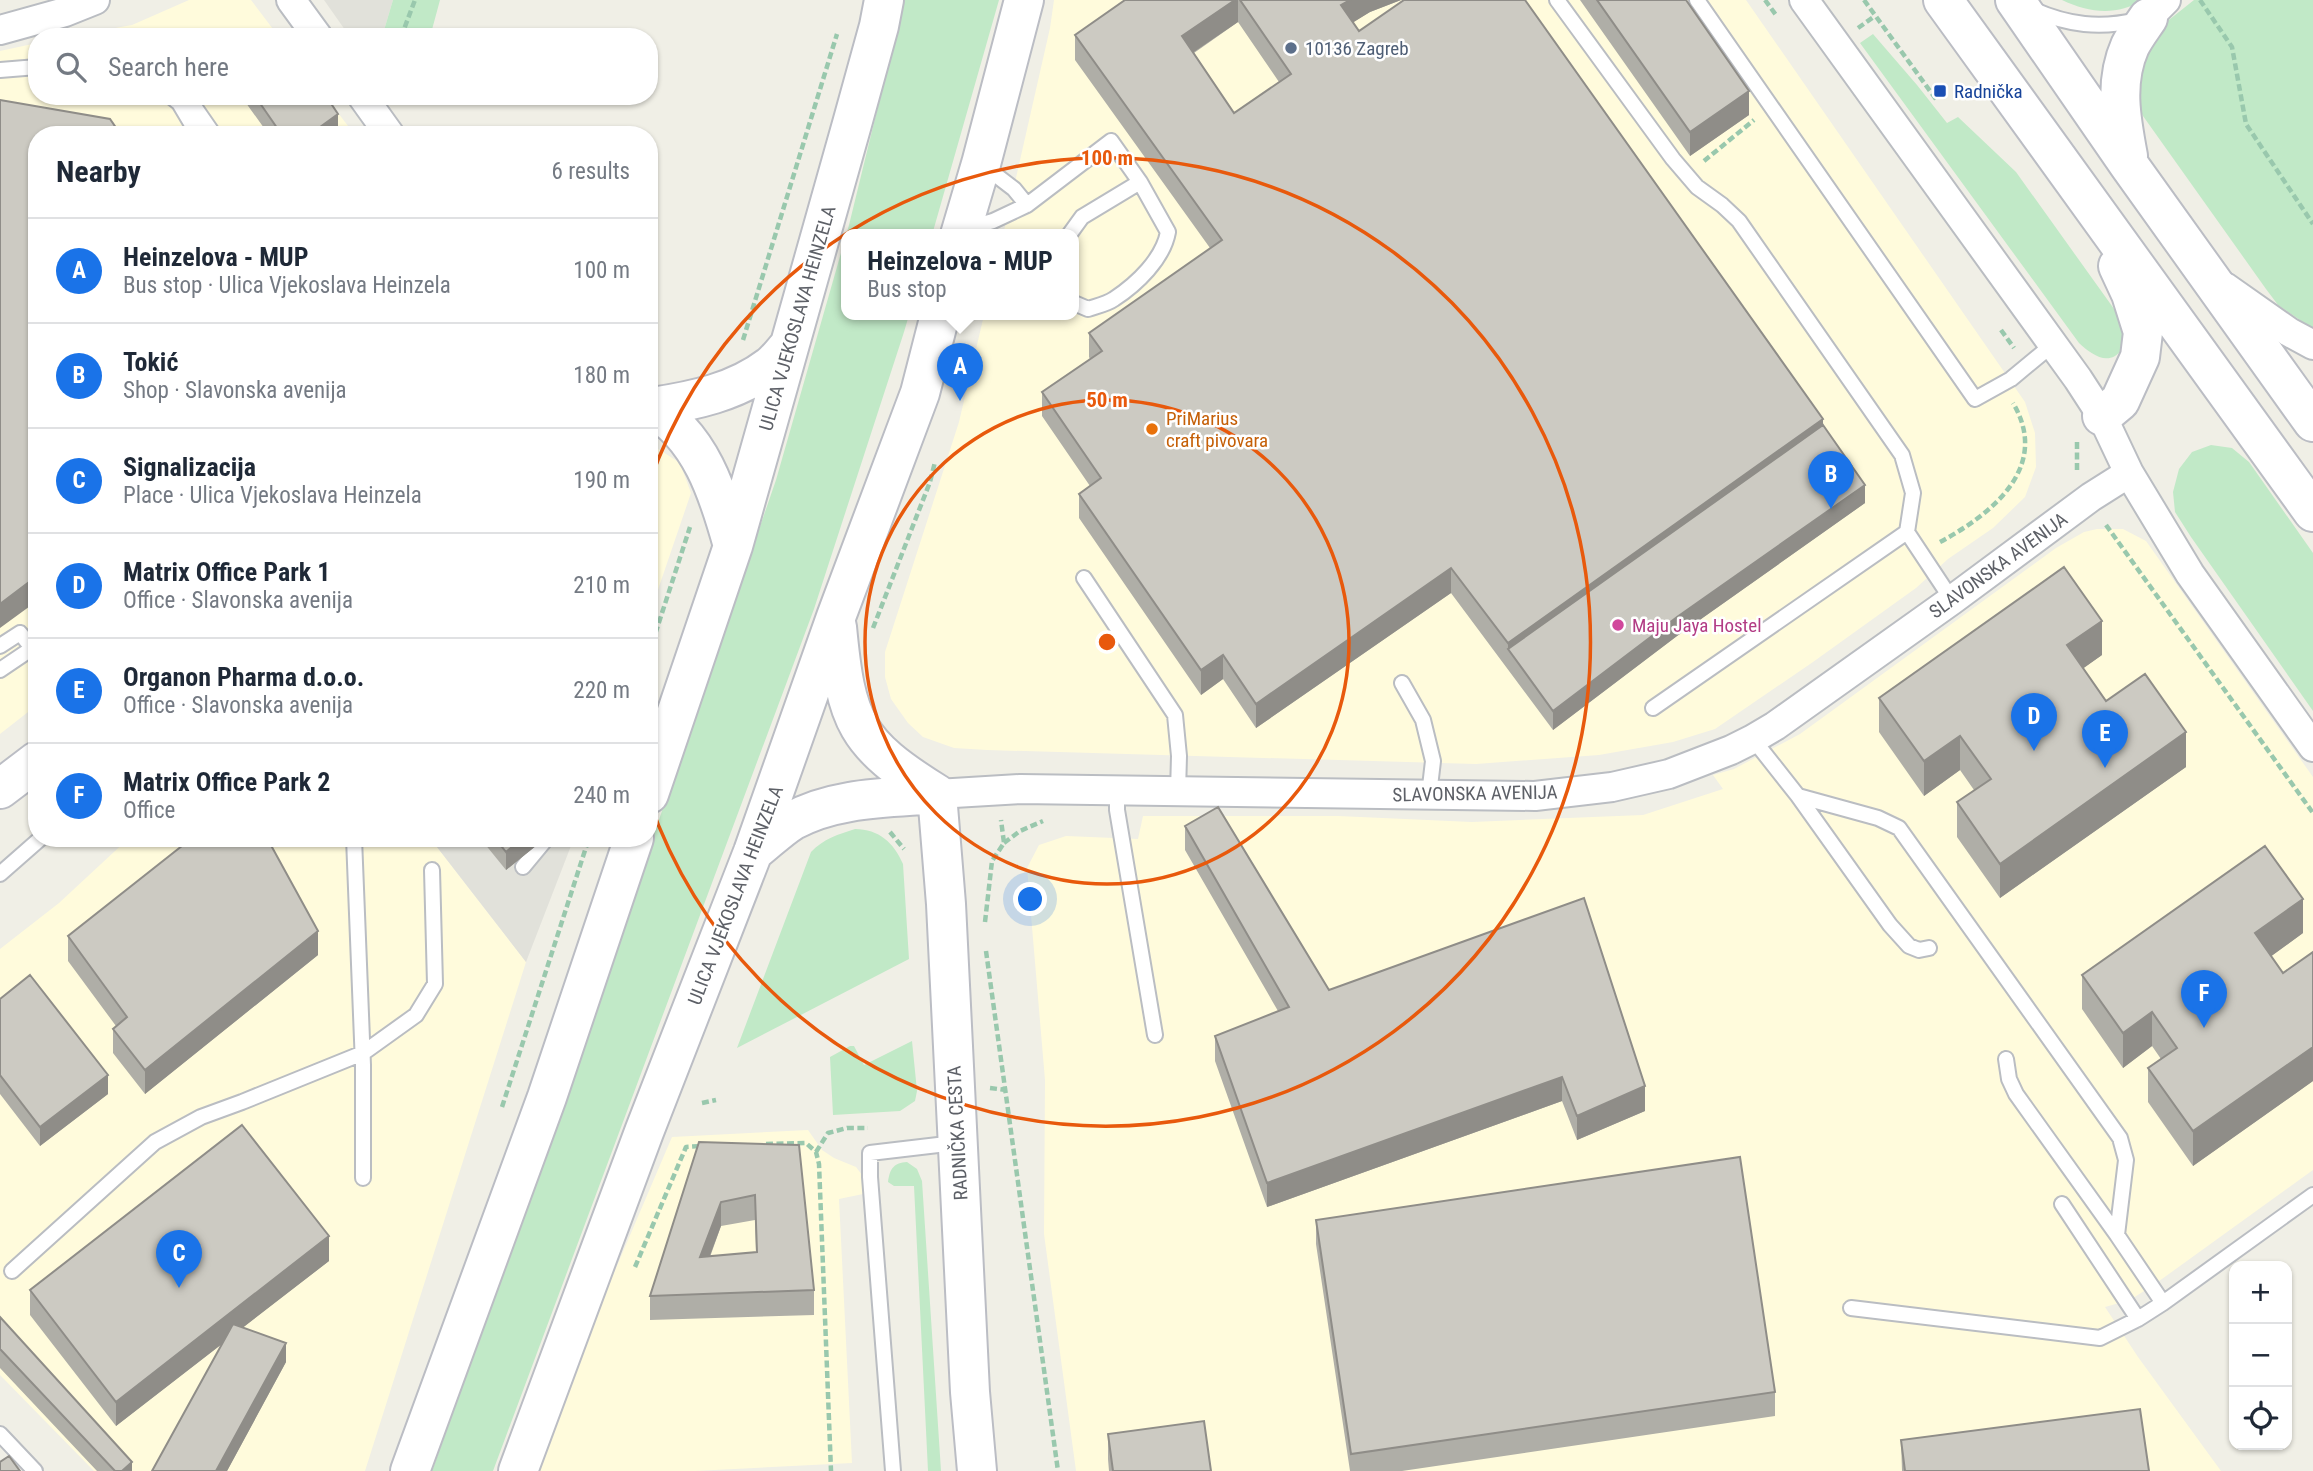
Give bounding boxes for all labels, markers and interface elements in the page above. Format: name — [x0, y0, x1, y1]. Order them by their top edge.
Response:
search box — [28, 28, 658, 105]
place label: 10136 Zagreb — [1305, 37, 1409, 60]
marker: 10136 Zagreb — [1283, 40, 1299, 56]
icon: search — [52, 48, 90, 86]
text: Search here — [108, 52, 229, 82]
place label: Radnička — [1954, 80, 2023, 103]
marker: Radnička — [1932, 83, 1948, 99]
text: 100 m — [1081, 146, 1133, 170]
text: Nearby — [56, 154, 141, 189]
text: 6 results — [552, 158, 630, 185]
street label: ULICA VJEKOSLAVA HEINZELA — [754, 203, 841, 433]
popup — [841, 229, 1079, 320]
text: Heinzelova - MUP — [123, 242, 308, 272]
text: Heinzelova - MUP — [867, 246, 1053, 276]
text: A — [72, 257, 86, 284]
text: 100 m — [573, 257, 630, 284]
text: Bus stop · Ulica Vjekoslava Heinzela — [123, 272, 451, 299]
text: Bus stop — [867, 276, 947, 303]
pin: A — [937, 343, 983, 401]
text: Tokić — [123, 347, 178, 377]
text: B — [73, 362, 85, 389]
text: 180 m — [573, 362, 630, 389]
text: Shop · Slavonska avenija — [123, 377, 347, 404]
text: 50 m — [1086, 388, 1128, 412]
place label: PriMarius craft pivovara — [1166, 407, 1268, 452]
marker: PriMarius craft pivovara — [1144, 421, 1160, 437]
pin: B — [1808, 451, 1854, 509]
text: Signalizacija — [123, 452, 256, 482]
text: C — [72, 467, 86, 494]
text: 190 m — [573, 467, 630, 494]
text: Place · Ulica Vjekoslava Heinzela — [123, 482, 422, 509]
street label: SLAVONSKA AVENIJA — [1925, 508, 2072, 623]
text: Matrix Office Park 1 — [123, 557, 330, 587]
text: D — [73, 572, 86, 599]
text: 210 m — [573, 572, 630, 599]
text: Office · Slavonska avenija — [123, 587, 353, 614]
place label: Maju Jaya Hostel — [1632, 614, 1762, 637]
marker: Maju Jaya Hostel — [1610, 617, 1626, 633]
centre of rings — [1095, 630, 1119, 654]
text: Organon Pharma d.o.o. — [123, 662, 364, 692]
text: E — [73, 677, 85, 704]
text: 220 m — [573, 677, 630, 704]
text: Office · Slavonska avenija — [123, 692, 353, 719]
pin: D — [2011, 693, 2057, 751]
pin: E — [2082, 710, 2128, 768]
text: Matrix Office Park 2 — [123, 767, 330, 797]
street label: SLAVONSKA AVENIJA — [1392, 781, 1558, 806]
text: F — [74, 782, 84, 809]
text: 240 m — [573, 782, 630, 809]
street label: ULICA VJEKOSLAVA HEINZELA — [683, 782, 788, 1008]
text: Office — [123, 797, 175, 824]
your location — [1013, 882, 1047, 916]
pin: F — [2181, 970, 2227, 1028]
street label: RADNIČKA CESTA — [942, 1065, 973, 1201]
pin: C — [156, 1230, 202, 1288]
map controls — [2229, 1261, 2292, 1450]
button: + — [2229, 1261, 2292, 1324]
button: − — [2229, 1324, 2292, 1387]
button: locate — [2229, 1387, 2292, 1450]

